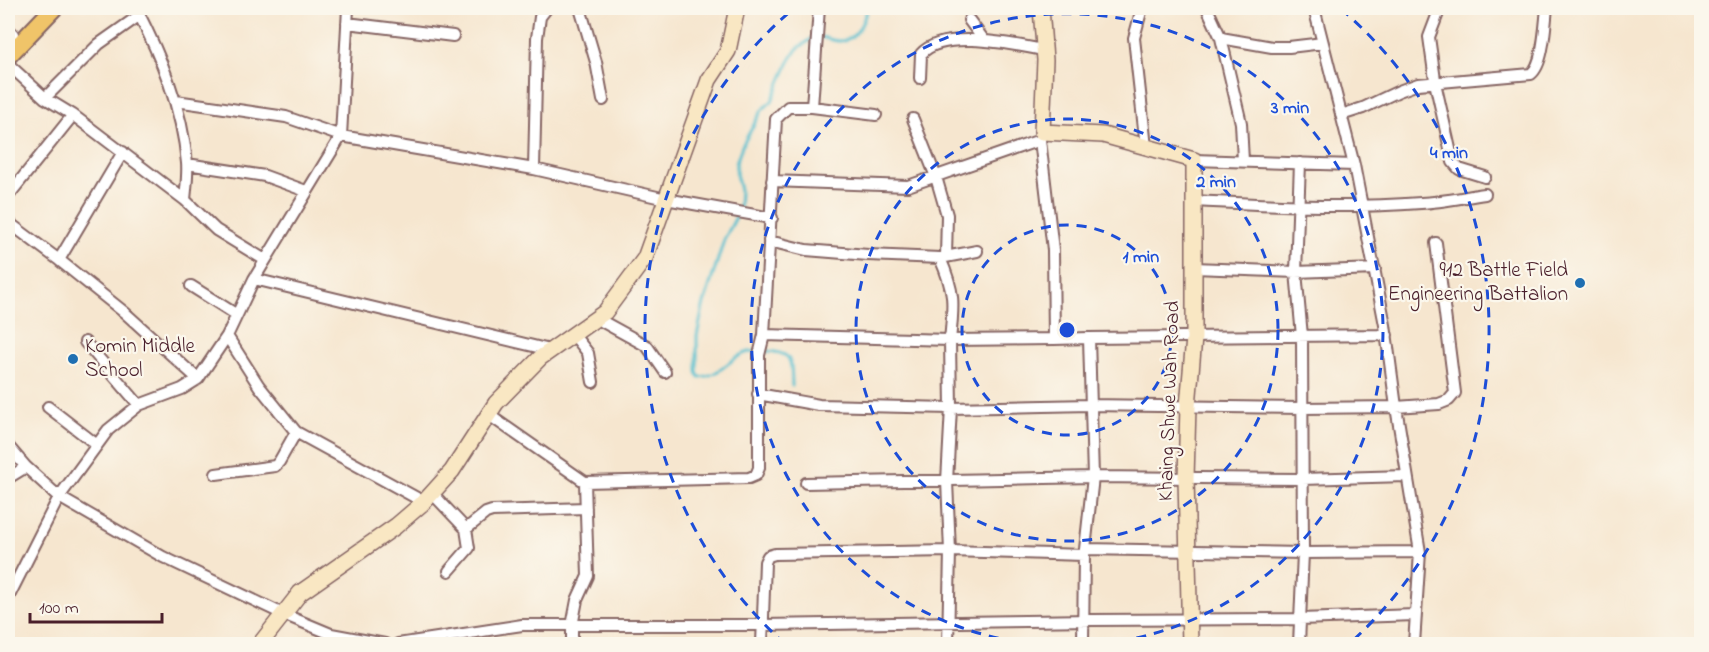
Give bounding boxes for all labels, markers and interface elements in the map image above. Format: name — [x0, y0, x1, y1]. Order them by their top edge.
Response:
text: 3 min — [1270, 96, 1309, 122]
text: 4 min — [1430, 141, 1468, 167]
text: 2 min — [1195, 170, 1236, 196]
text: 1 min — [1123, 245, 1159, 271]
place label: 912 Battle Field Engineering Battalion — [1388, 256, 1568, 312]
marker: 912 Battle Field Engineering Battalion — [1573, 276, 1587, 290]
street label: Khaing Shwe Wah Road — [1152, 300, 1190, 502]
centre of rings — [1057, 320, 1077, 340]
place label: Komin Middle School — [85, 332, 195, 386]
marker: Komin Middle School — [66, 352, 80, 366]
scale bar — [30, 586, 162, 624]
text: 100 m — [39, 596, 79, 622]

